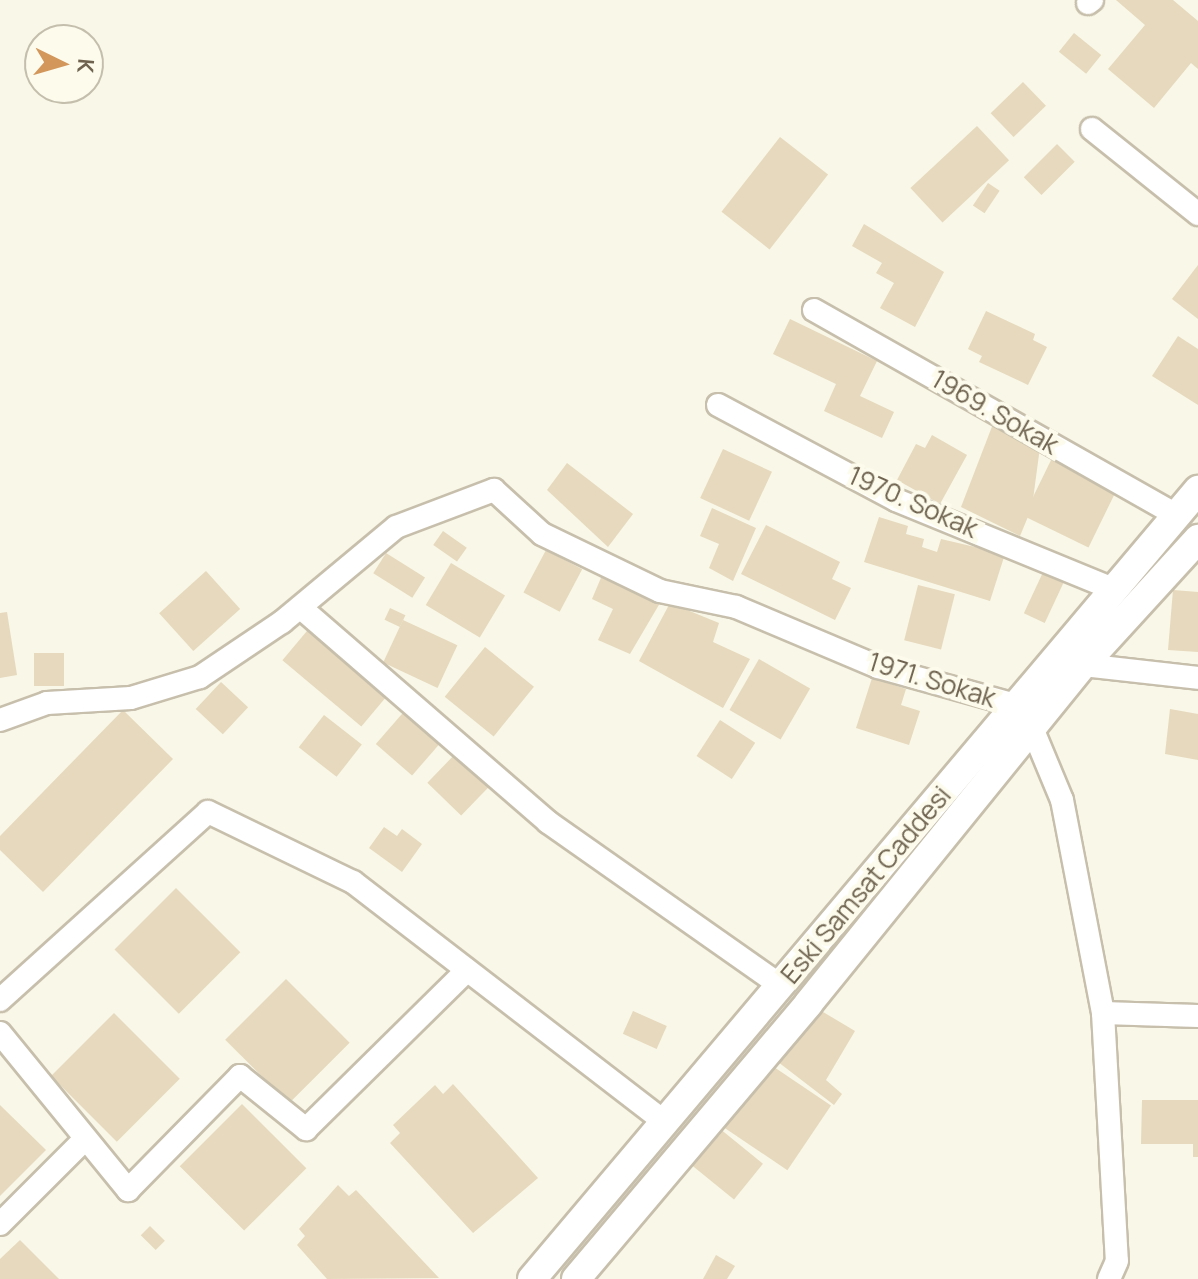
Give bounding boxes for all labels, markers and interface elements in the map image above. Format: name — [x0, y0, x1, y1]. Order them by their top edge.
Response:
north arrow — [24, 24, 104, 104]
text: K — [70, 58, 101, 74]
street label: 1969. Sokak — [926, 363, 1064, 461]
street label: 1970. Sokak — [843, 460, 983, 544]
street label: 1971. Sokak — [865, 646, 999, 714]
street label: Eski Samsat Caddesi — [774, 780, 958, 990]

